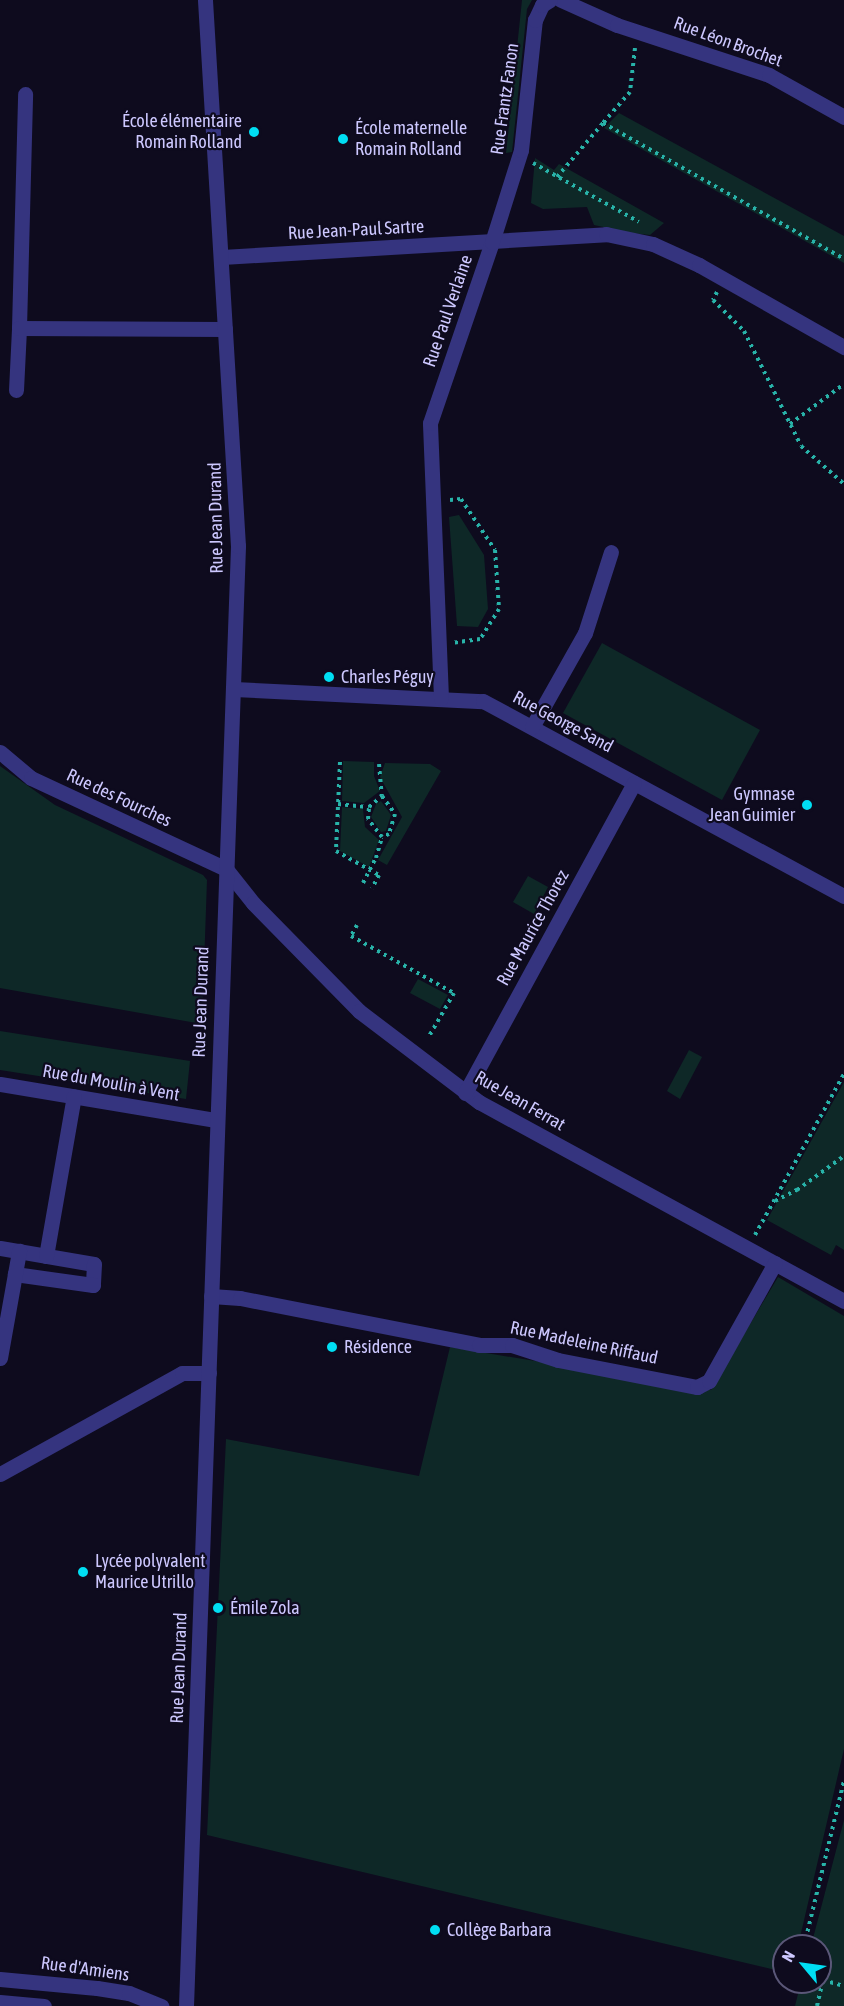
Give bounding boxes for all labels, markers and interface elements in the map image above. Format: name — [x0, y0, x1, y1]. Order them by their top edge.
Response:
street label: Rue Léon Brochet — [671, 12, 785, 72]
street label: Rue Frantz Fanon — [486, 42, 524, 156]
place label: École élémentaire Romain Rolland — [122, 111, 242, 154]
place label: École maternelle Romain Rolland — [355, 118, 467, 160]
marker: École élémentaire Romain Rolland — [247, 125, 261, 139]
marker: École maternelle Romain Rolland — [336, 132, 350, 146]
street label: Rue Jean-Paul Sartre — [287, 216, 425, 244]
street label: Rue Paul Verlaine — [419, 252, 477, 370]
street label: Rue Jean Durand — [204, 462, 228, 574]
place label: Charles Péguy — [341, 666, 434, 688]
marker: Charles Péguy — [322, 670, 336, 684]
street label: Rue George Sand — [509, 687, 617, 757]
street label: Rue des Fourches — [63, 764, 175, 832]
place label: Gymnase Jean Guimier — [709, 784, 795, 826]
marker: Gymnase Jean Guimier — [800, 798, 814, 812]
street label: Rue Maurice Thorez — [492, 866, 574, 990]
street label: Rue Jean Durand — [188, 946, 214, 1058]
street label: Rue du Moulin à Vent — [41, 1060, 181, 1106]
street label: Rue Jean Ferrat — [471, 1066, 569, 1136]
street label: Rue Madeleine Riffaud — [508, 1317, 660, 1369]
place label: Résidence — [344, 1336, 412, 1358]
marker: Résidence — [325, 1340, 339, 1354]
place label: Lycée polyvalent Maurice Utrillo — [95, 1551, 205, 1594]
marker: Lycée polyvalent Maurice Utrillo — [76, 1565, 90, 1579]
place label: Émile Zola — [230, 1597, 300, 1619]
marker: Émile Zola — [211, 1601, 225, 1615]
street label: Rue Jean Durand — [166, 1612, 192, 1724]
place label: Collège Barbara — [447, 1919, 552, 1941]
marker: Collège Barbara — [428, 1923, 442, 1937]
north arrow — [772, 1934, 832, 1994]
text: N — [778, 1948, 798, 1965]
street label: Rue d'Amiens — [39, 1952, 131, 1986]

